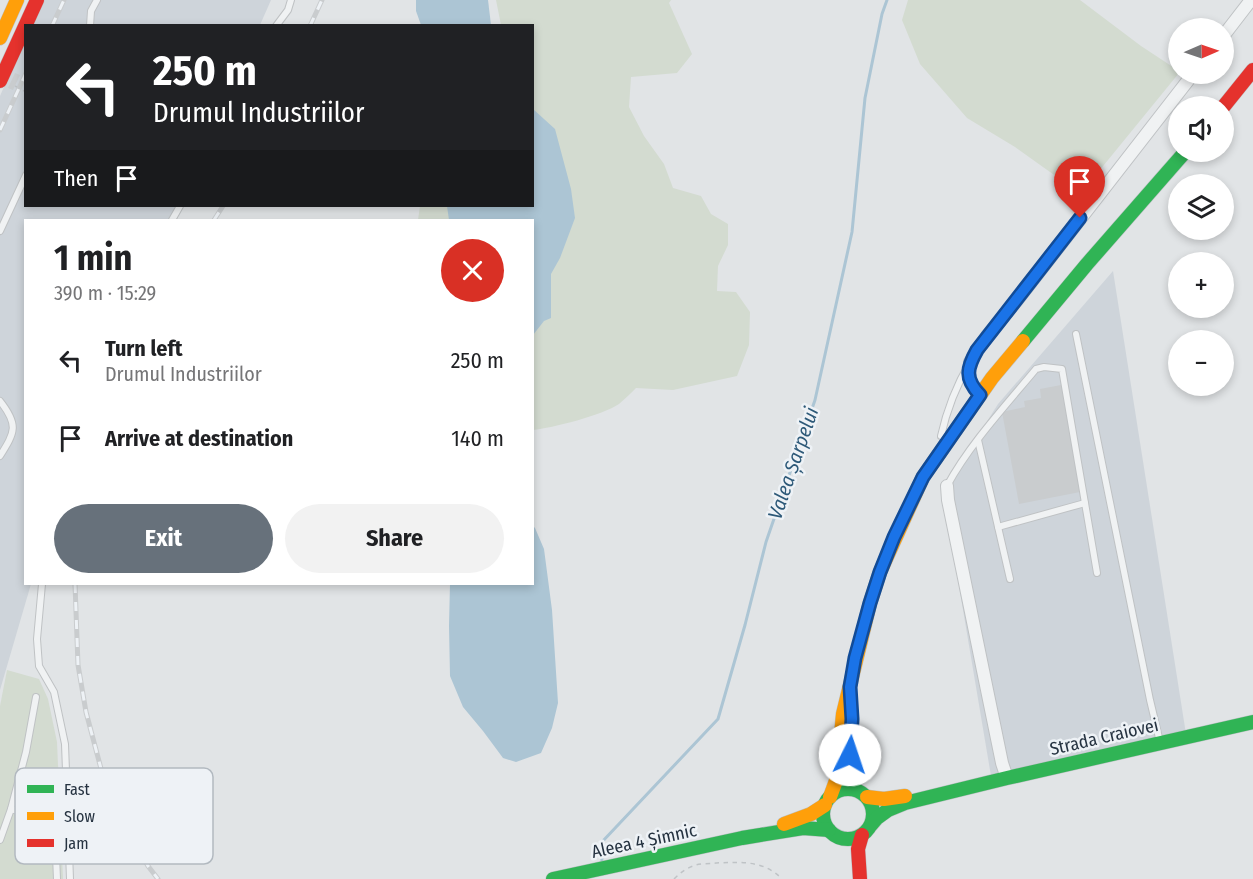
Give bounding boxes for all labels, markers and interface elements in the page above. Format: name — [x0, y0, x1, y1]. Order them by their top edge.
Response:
north arrow — [1168, 18, 1234, 84]
map controls — [1168, 18, 1234, 396]
text: 250 m — [153, 46, 257, 96]
icon: left — [54, 48, 132, 126]
button: sound — [1168, 96, 1234, 162]
text: Drumul Industriilor — [153, 97, 365, 129]
pin — [1054, 156, 1105, 218]
icon: arrive — [110, 162, 143, 195]
text: Then — [54, 165, 98, 192]
icon: arrive — [1063, 165, 1096, 198]
button: layers — [1168, 174, 1234, 240]
text: 1 min — [54, 236, 132, 280]
button: close — [441, 239, 504, 302]
button: + — [1168, 252, 1234, 318]
text: 390 m · 15:29 — [54, 281, 156, 305]
button: − — [1168, 330, 1234, 396]
text: Turn left — [105, 335, 183, 362]
icon: left — [54, 344, 87, 377]
text: 250 m — [451, 347, 504, 374]
text: Drumul Industriilor — [105, 362, 262, 386]
water label: Valea Șarpelui — [763, 404, 824, 523]
icon: arrive — [54, 422, 87, 455]
text: Arrive at destination — [105, 425, 293, 452]
text: 140 m — [451, 425, 504, 452]
button: Exit — [54, 504, 273, 573]
button: Share — [285, 504, 504, 573]
street label: Strada Craiovei — [1048, 714, 1160, 760]
position arrow — [818, 723, 882, 787]
legend — [15, 768, 213, 864]
text: Fast — [64, 780, 91, 799]
text: Slow — [64, 807, 95, 826]
street label: Aleea 4 Șimnic — [589, 819, 699, 863]
text: Jam — [64, 834, 89, 853]

